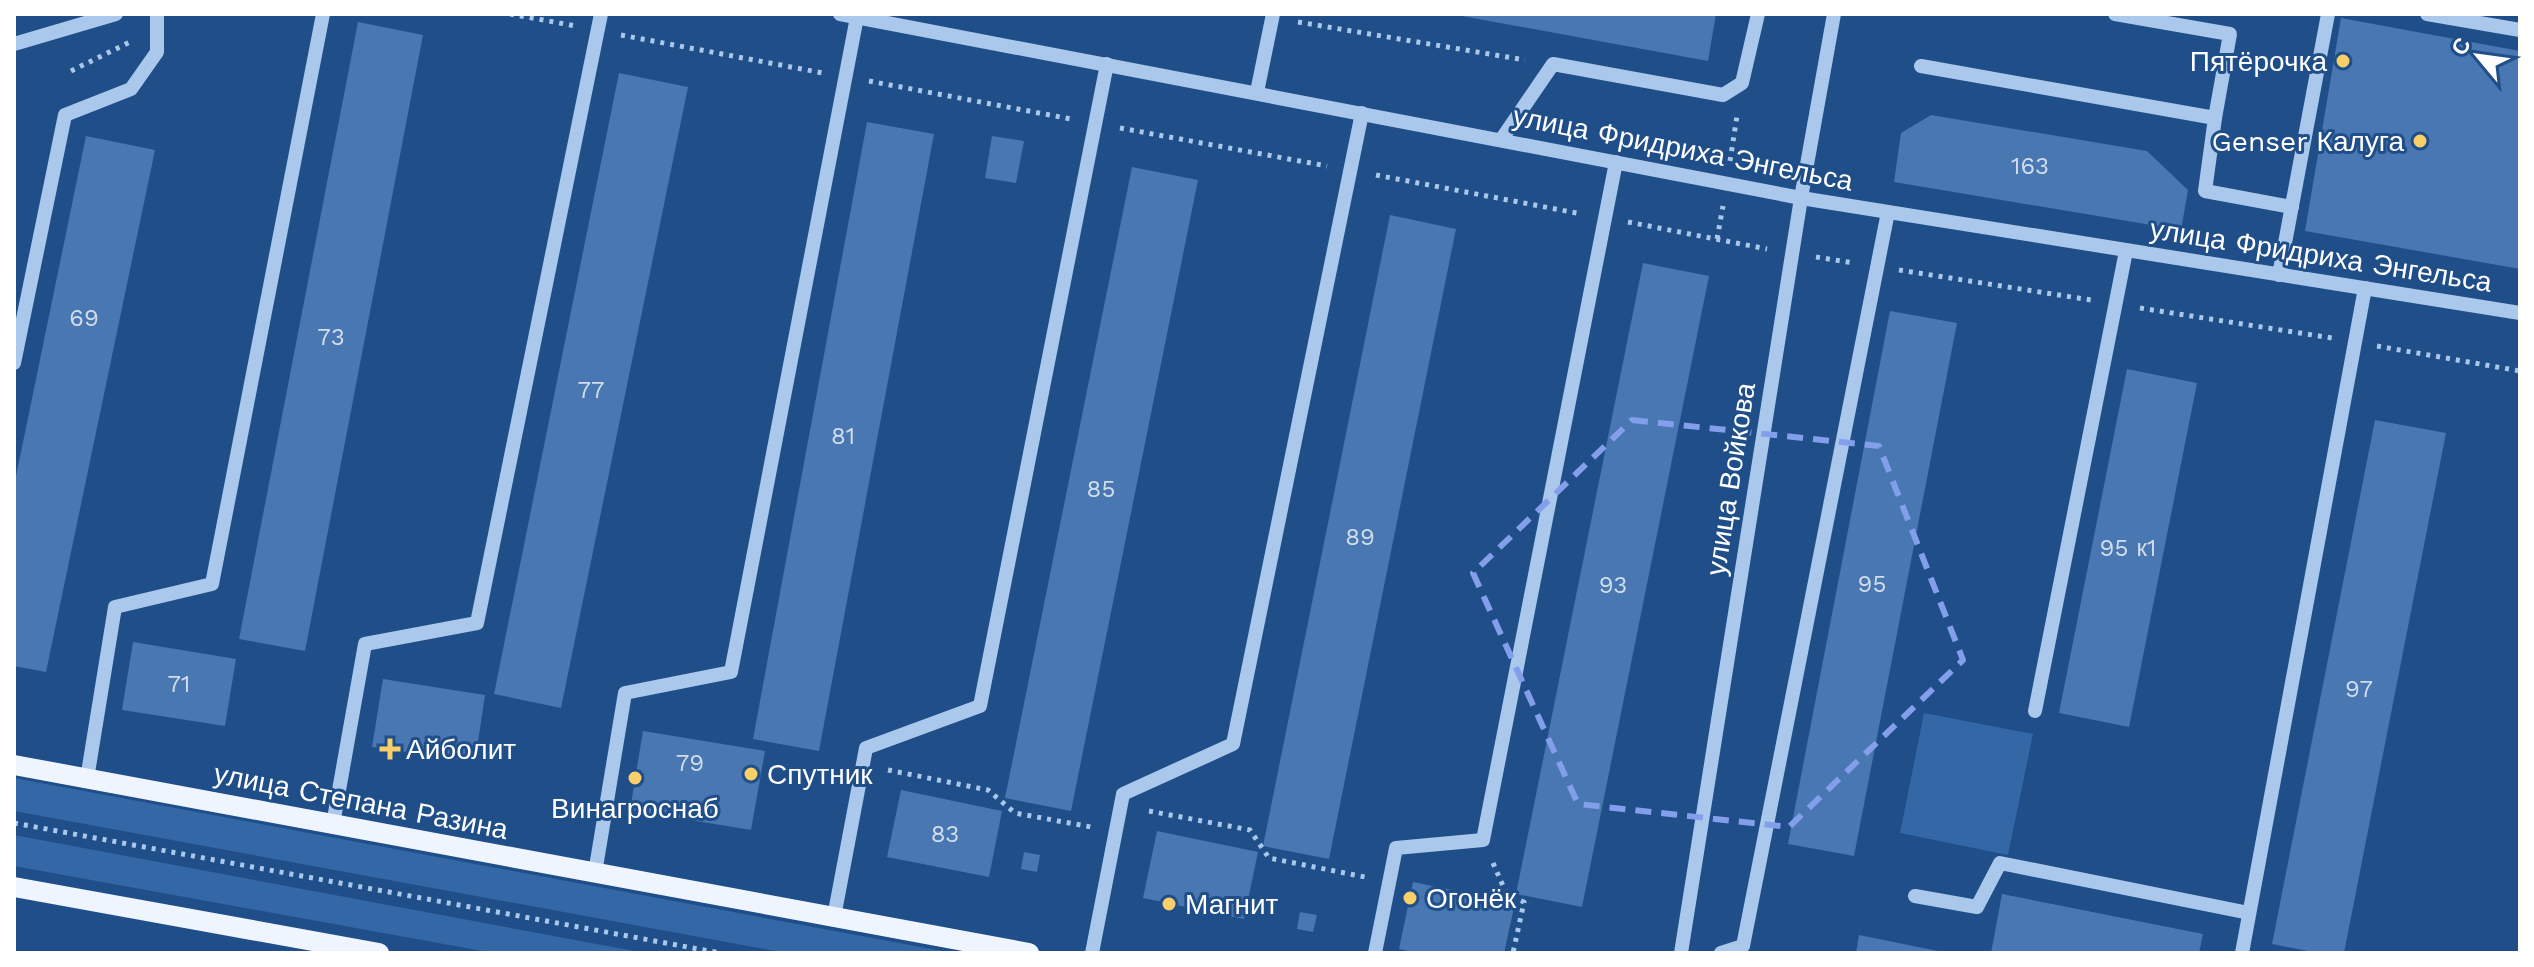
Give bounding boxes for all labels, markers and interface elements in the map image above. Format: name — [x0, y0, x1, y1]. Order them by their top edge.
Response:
north arrow — [2438, 16, 2518, 96]
text: С — [2446, 33, 2476, 60]
place label: Пятёрочка — [2190, 45, 2327, 78]
marker: Пятёрочка — [2334, 52, 2352, 70]
street label: улица Фридриха Энгельса — [1510, 99, 1856, 198]
place label: Genser Калуга — [2212, 125, 2404, 158]
marker: Genser Калуга — [2411, 132, 2429, 150]
house number: 163 — [2011, 152, 2049, 180]
street label: улица Фридриха Энгельса — [2148, 212, 2495, 299]
house number: 69 — [69, 304, 99, 332]
house number: 73 — [317, 323, 345, 351]
house number: 77 — [578, 376, 604, 404]
street label: улица Войкова — [1699, 380, 1762, 578]
house number: 81 — [831, 422, 855, 450]
house number: 85 — [1087, 475, 1115, 503]
house number: 89 — [1345, 523, 1375, 551]
house number: 95 к1 — [2100, 534, 2156, 562]
house number: 95 — [1858, 570, 1886, 598]
house number: 93 — [1599, 571, 1627, 599]
house number: 71 — [168, 670, 190, 698]
house number: 97 — [2345, 675, 2373, 703]
place label: Айболит — [406, 733, 516, 766]
marker: Айболит — [381, 740, 399, 758]
house number: 79 — [676, 749, 704, 777]
street label: улица Степана Разина — [211, 757, 511, 846]
place label: Спутник — [767, 758, 873, 791]
marker: Спутник — [742, 765, 760, 783]
marker: Винагроснаб — [626, 769, 644, 787]
place label: Винагроснаб — [551, 792, 719, 825]
house number: 83 — [931, 820, 959, 848]
place label: Огонёк — [1426, 882, 1517, 915]
place label: Магнит — [1185, 888, 1279, 921]
marker: Огонёк — [1401, 889, 1419, 907]
marker: Магнит — [1160, 895, 1178, 913]

